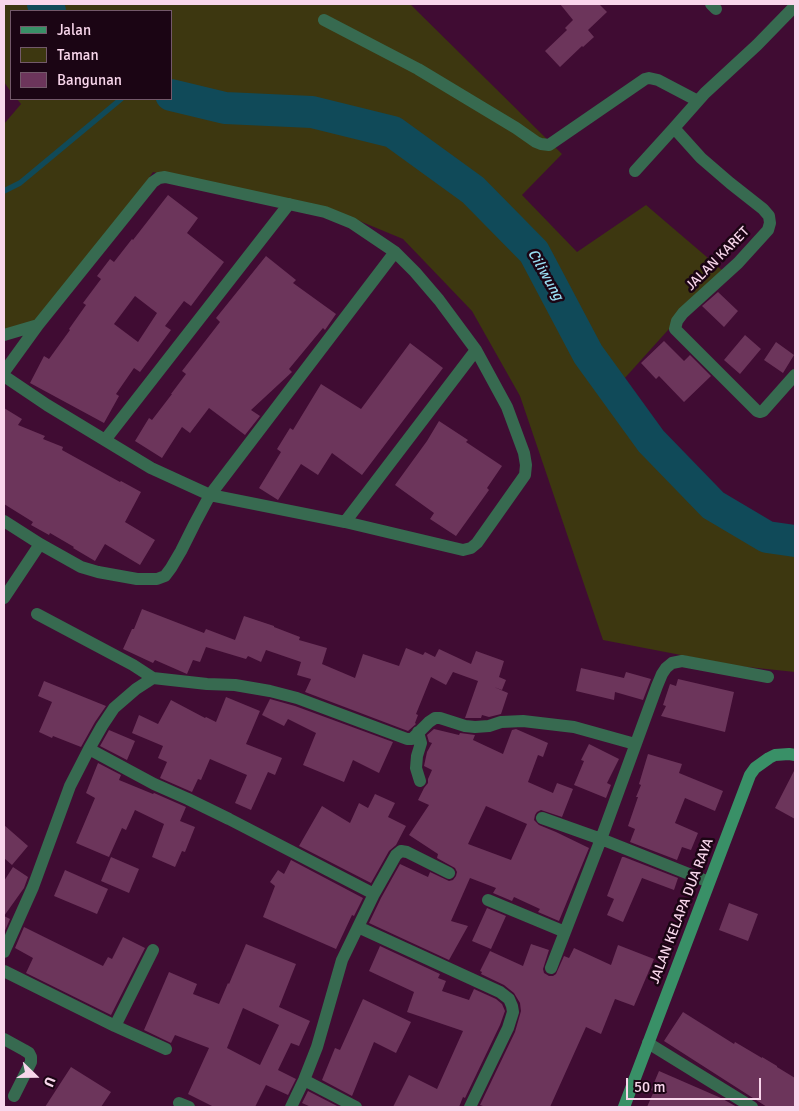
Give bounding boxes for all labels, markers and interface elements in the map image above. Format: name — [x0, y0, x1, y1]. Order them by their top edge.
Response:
legend — [10, 10, 172, 100]
text: Jalan — [57, 21, 91, 39]
text: Taman — [57, 46, 99, 64]
text: Bangunan — [57, 71, 122, 89]
street label: JALAN KARET — [683, 224, 753, 294]
water label: Ciliwung — [523, 246, 567, 304]
street label: JALAN KELAPA DUA RAYA — [646, 836, 718, 986]
north arrow — [10, 1051, 60, 1101]
scale bar — [629, 1068, 764, 1100]
text: U — [40, 1074, 59, 1089]
text: 50 m — [634, 1078, 665, 1096]

